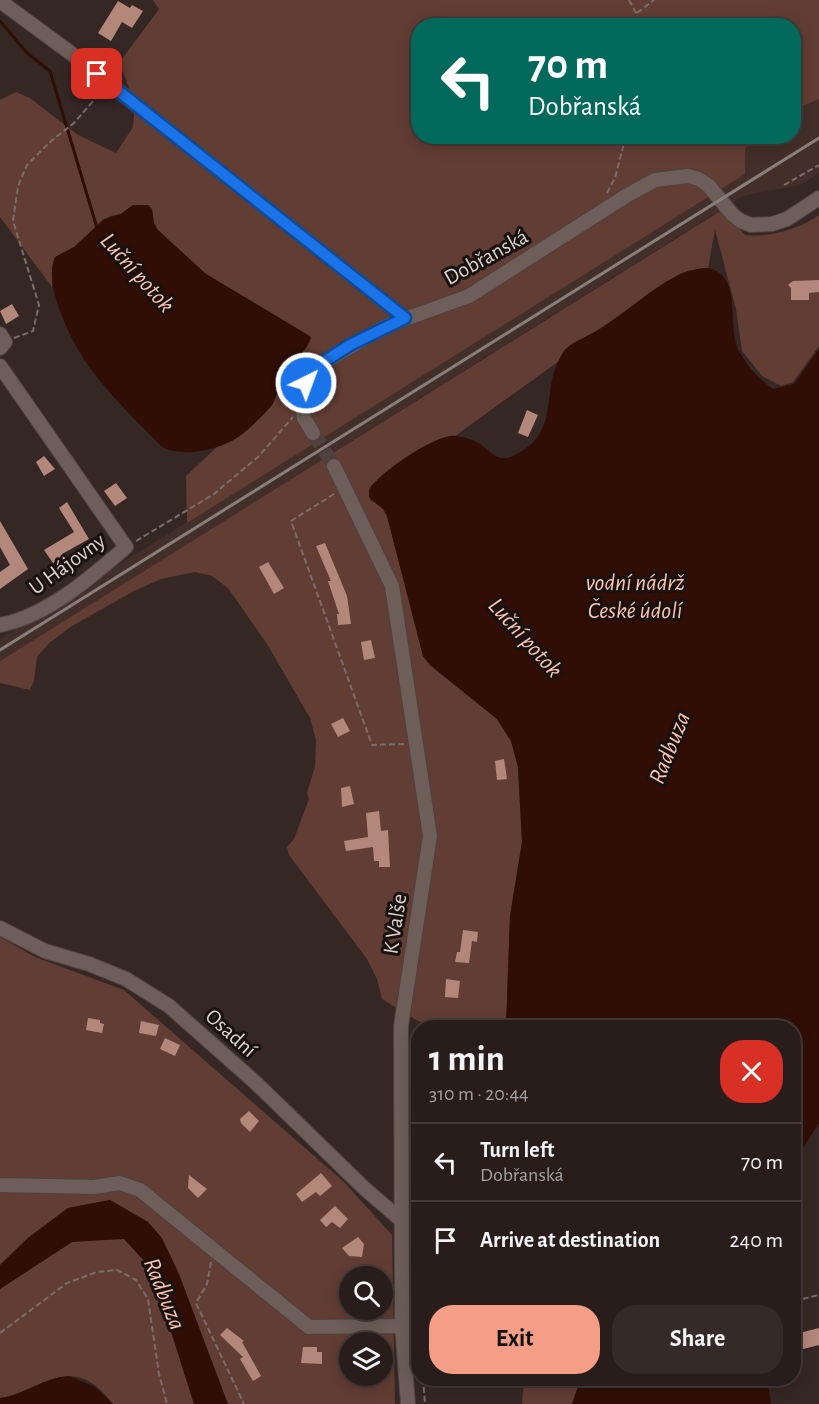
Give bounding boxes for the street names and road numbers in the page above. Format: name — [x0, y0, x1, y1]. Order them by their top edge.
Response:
street label: Dobřanská — [440, 225, 532, 289]
street label: U Hájovny — [25, 529, 110, 599]
street label: K Valše — [379, 892, 411, 956]
street label: Osadní — [201, 1005, 261, 1062]

